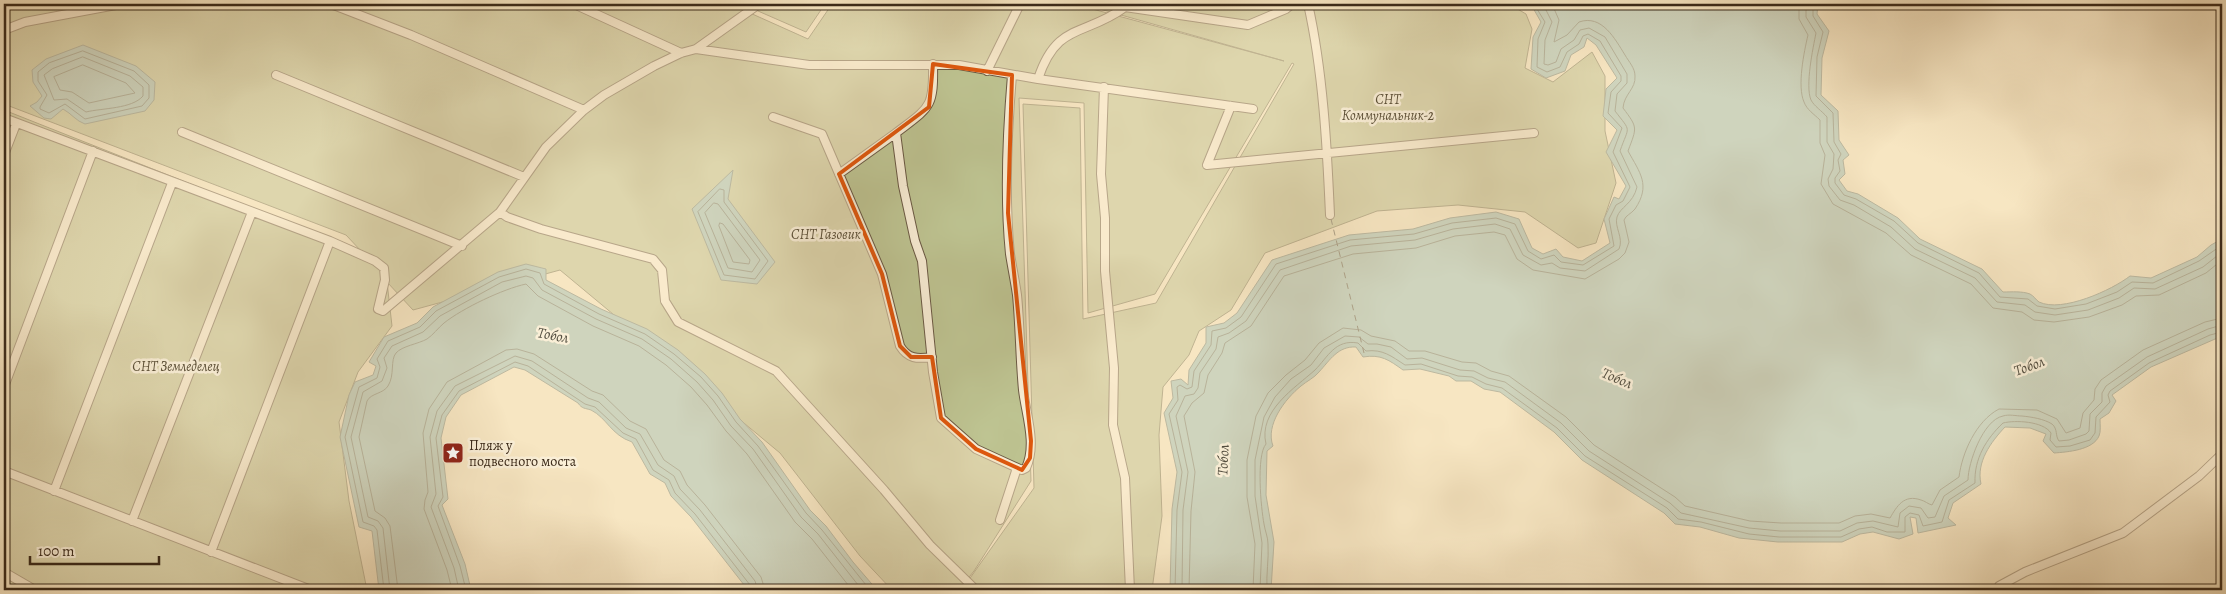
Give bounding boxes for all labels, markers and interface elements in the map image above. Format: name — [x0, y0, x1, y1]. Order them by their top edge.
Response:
park label: СНТ Коммунальник-2 — [1342, 90, 1434, 125]
park label: СНТ Газовик — [791, 225, 861, 244]
water label: Тобол — [536, 322, 571, 348]
water label: Тобол — [2011, 351, 2047, 381]
park label: СНТ Земледелец — [132, 357, 220, 376]
water label: Тобол — [1599, 363, 1636, 393]
place label: Пляж у подвесного моста — [469, 436, 577, 471]
place icon: Пляж у подвесного моста — [441, 441, 465, 465]
water label: Тобол — [1212, 444, 1234, 476]
scale bar — [30, 534, 159, 566]
text: 100 m — [38, 541, 75, 561]

